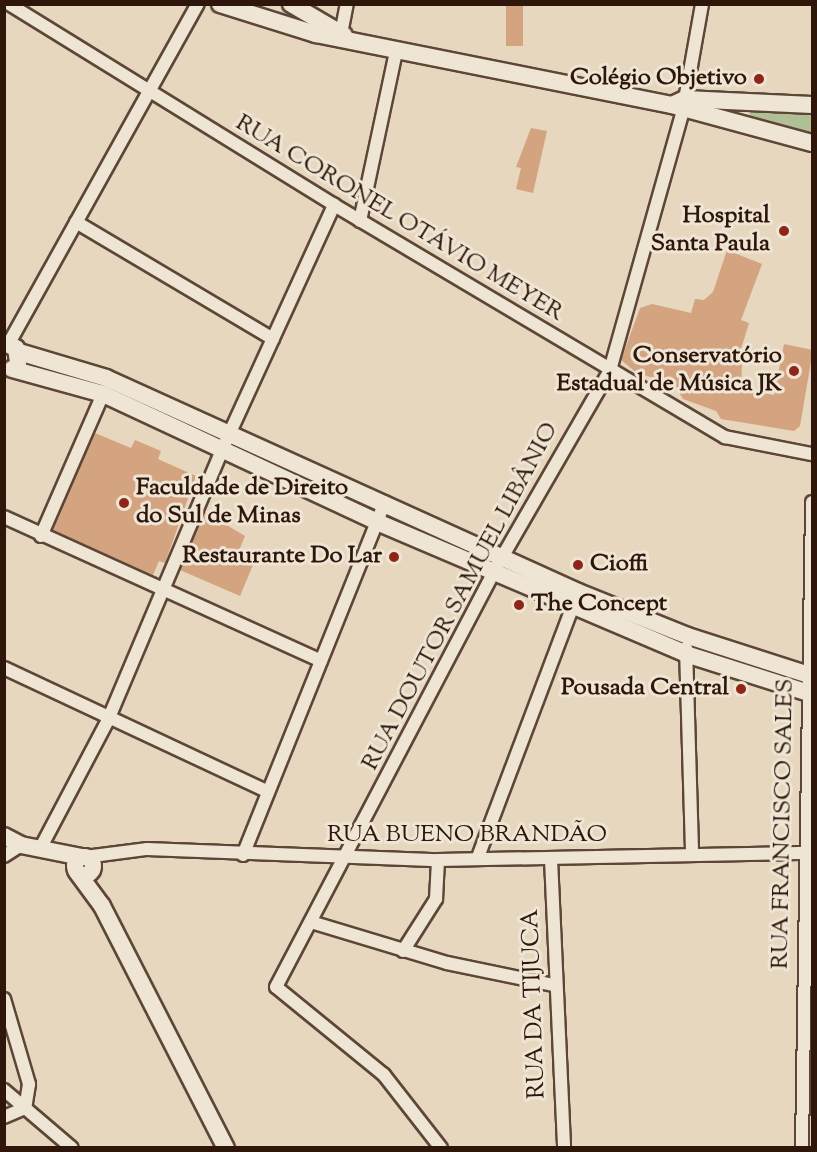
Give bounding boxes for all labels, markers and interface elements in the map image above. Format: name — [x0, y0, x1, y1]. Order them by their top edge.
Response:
place label: Colégio Objetivo — [570, 65, 747, 93]
marker: Colégio Objetivo — [752, 72, 766, 86]
street label: RUA CORONEL OTÁVIO MEYER — [230, 109, 568, 329]
place label: Hospital Santa Paula — [651, 203, 770, 259]
marker: Hospital Santa Paula — [775, 222, 793, 240]
place label: Conservatório Estadual de Música JK — [556, 343, 782, 399]
marker: Conservatório Estadual de Música JK — [787, 364, 801, 378]
street label: RUA DOUTOR SAMUEL LIBÂNIO — [357, 418, 565, 776]
place label: Faculdade de Direito do Sul de Minas — [136, 475, 348, 531]
marker: Faculdade de Direito do Sul de Minas — [117, 496, 131, 510]
place label: Restaurante Do Lar — [182, 543, 382, 571]
marker: Restaurante Do Lar — [387, 550, 401, 564]
place label: Cioffi — [590, 551, 648, 579]
marker: Cioffi — [571, 558, 585, 572]
place label: The Concept — [531, 591, 667, 619]
marker: The Concept — [512, 598, 526, 612]
place label: Pousada Central — [561, 675, 729, 703]
street label: RUA FRANCISCO SALES — [767, 678, 801, 970]
marker: Pousada Central — [734, 682, 748, 696]
street label: RUA BUENO BRANDÃO — [327, 822, 607, 850]
street label: RUA DA TIJUCA — [517, 909, 553, 1099]

